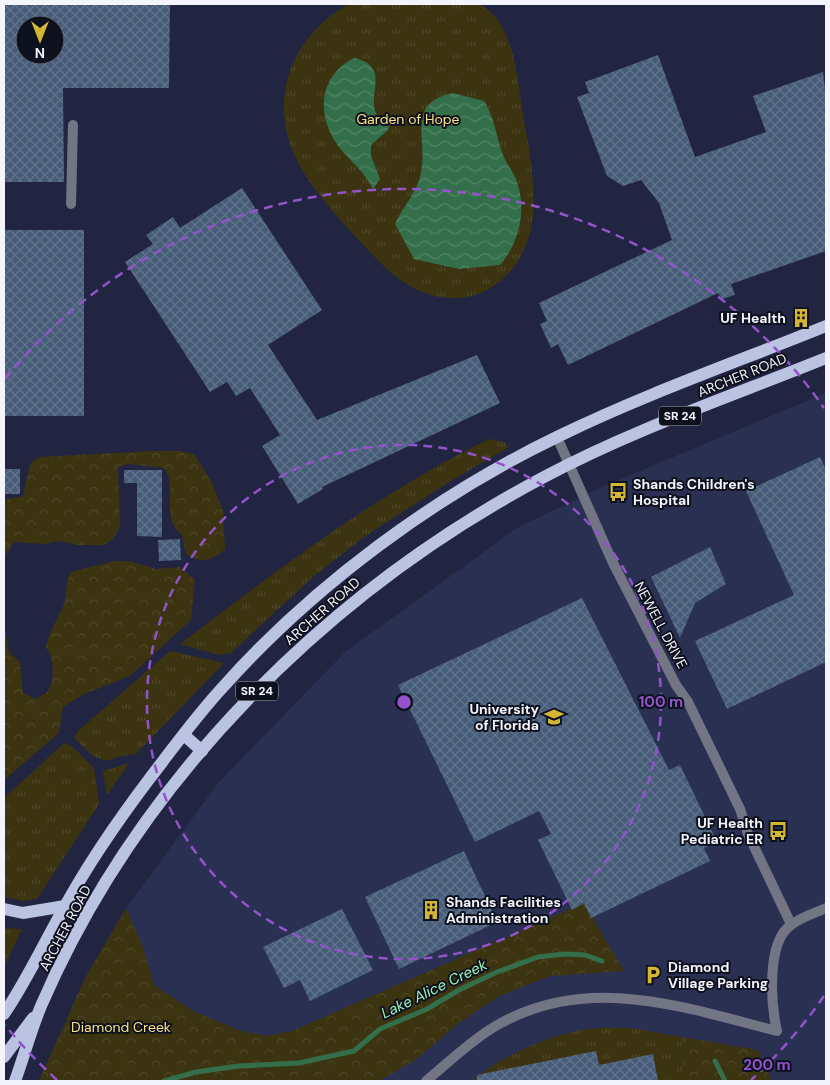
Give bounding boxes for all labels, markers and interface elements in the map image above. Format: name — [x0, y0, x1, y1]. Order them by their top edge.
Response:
north arrow — [15, 15, 65, 65]
text: N — [35, 44, 45, 62]
park label: Garden of Hope — [357, 110, 460, 128]
building icon: UF Health — [790, 307, 812, 329]
place label: UF Health — [720, 309, 786, 327]
street label: ARCHER ROAD — [695, 349, 789, 401]
road number: SR 24 — [659, 406, 701, 426]
place label: Shands Children's Hospital — [633, 475, 755, 509]
bus stop icon: Shands Children's Hospital — [607, 481, 629, 503]
street label: ARCHER ROAD — [280, 573, 364, 649]
street label: NEWELL DRIVE — [631, 578, 692, 672]
road number: SR 24 — [236, 681, 278, 700]
text: 100 m — [639, 692, 683, 712]
centre of rings — [395, 693, 413, 711]
place label: University of Florida — [469, 700, 540, 734]
school or university icon: University of Florida — [543, 706, 565, 728]
place label: UF Health Pediatric ER — [681, 814, 763, 848]
bus stop icon: UF Health Pediatric ER — [767, 820, 789, 842]
street label: ARCHER ROAD — [35, 882, 95, 974]
place label: Shands Facilities Administration — [446, 893, 561, 927]
building icon: Shands Facilities Administration — [420, 899, 442, 921]
water label: Lake Alice Creek — [378, 955, 491, 1023]
place label: Diamond Village Parking — [668, 958, 768, 992]
parking icon: Diamond Village Parking — [642, 964, 664, 986]
park label: Diamond Creek — [71, 1018, 171, 1036]
text: 200 m — [743, 1055, 791, 1075]

